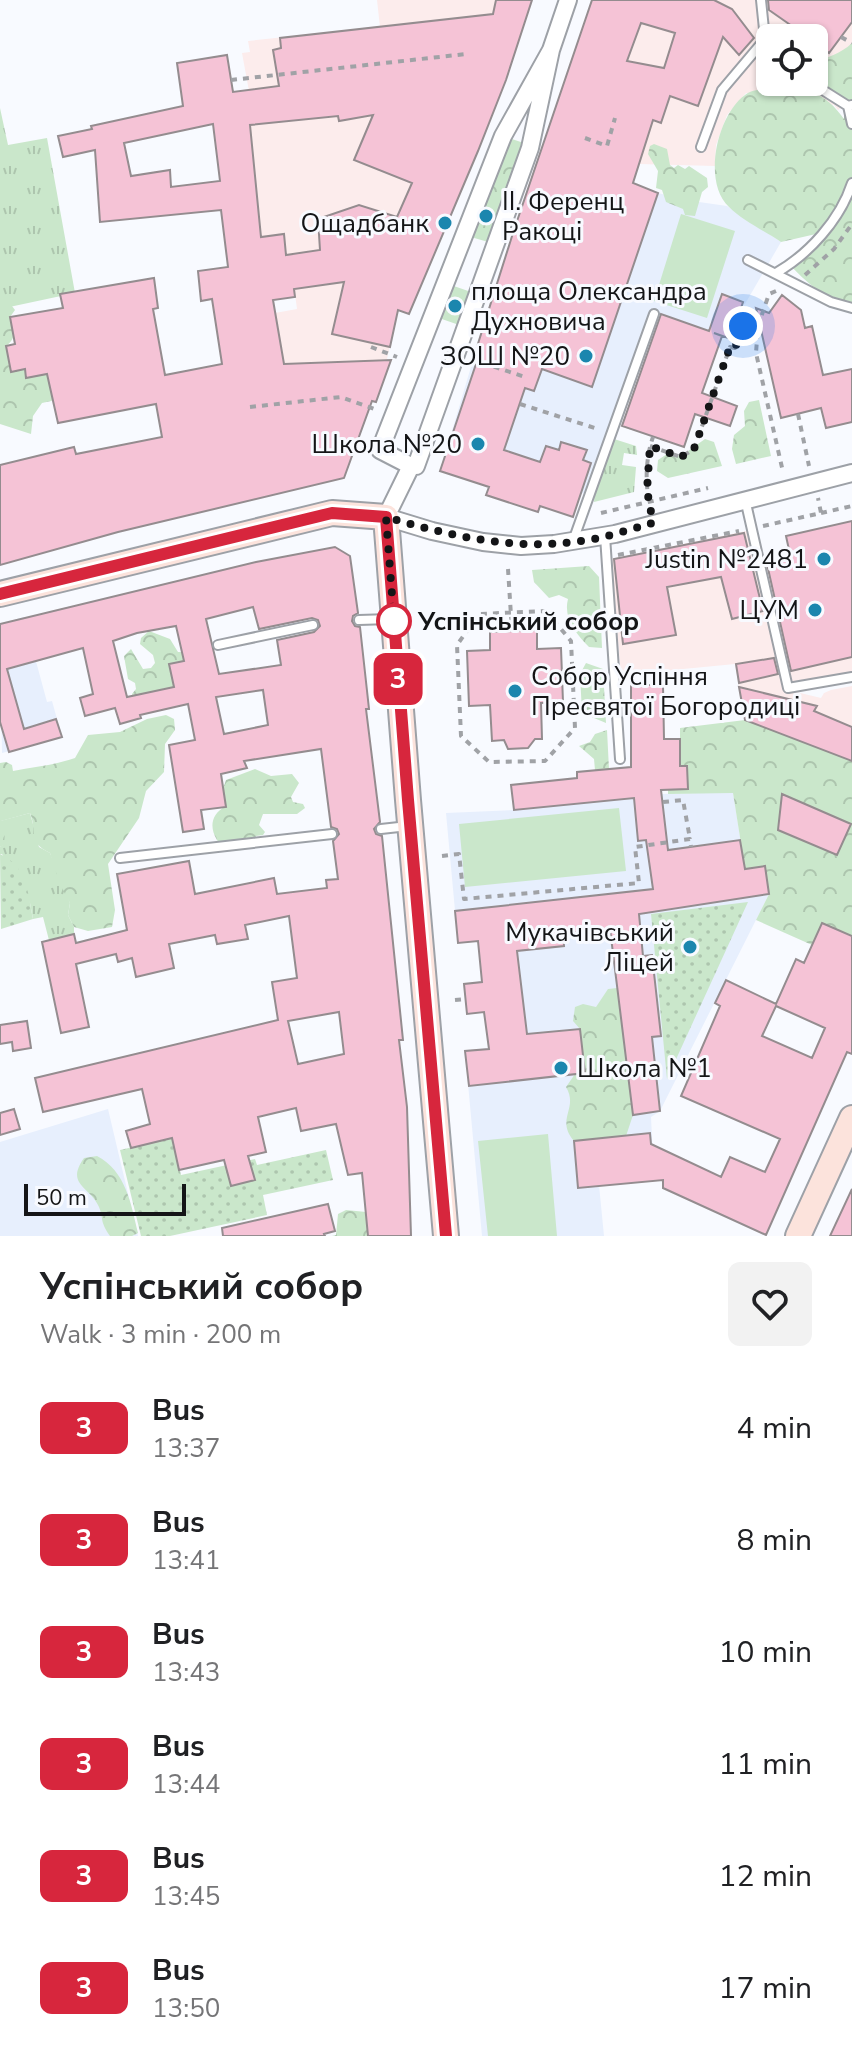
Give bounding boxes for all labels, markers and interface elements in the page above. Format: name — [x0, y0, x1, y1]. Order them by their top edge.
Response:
map controls — [756, 24, 828, 96]
button: locate — [756, 24, 828, 96]
place label: II. Ференц Ракоці — [502, 184, 624, 249]
place label: Ощадбанк — [301, 206, 429, 241]
marker: II. Ференц Ракоці — [477, 207, 495, 225]
marker: Ощадбанк — [436, 214, 454, 232]
place label: площа Олександра Духновича — [471, 274, 707, 339]
marker: площа Олександра Духновича — [446, 297, 464, 315]
your location — [723, 306, 763, 346]
place label: ЗОШ №20 — [440, 339, 570, 374]
marker: ЗОШ №20 — [577, 347, 595, 365]
place label: Школа №20 — [312, 427, 462, 462]
marker: Школа №20 — [469, 435, 487, 453]
place label: Justin №2481 — [645, 542, 808, 577]
marker: Justin №2481 — [815, 550, 833, 568]
place label: ЦУМ — [739, 593, 799, 628]
marker: ЦУМ — [806, 601, 824, 619]
marker: Успінський собор — [377, 604, 411, 638]
place label: Успінський собор — [417, 604, 639, 639]
line badge: 3 — [372, 653, 424, 705]
place label: Собор Успіння Пресвятої Богородиці — [531, 659, 800, 724]
text: 3 — [390, 660, 406, 698]
marker: Собор Успіння Пресвятої Богородиці — [506, 682, 524, 700]
place label: Мукачівський Ліцей — [505, 915, 674, 980]
marker: Мукачівський Ліцей — [681, 938, 699, 956]
place label: Школа №1 — [577, 1051, 712, 1086]
marker: Школа №1 — [552, 1059, 570, 1077]
scale bar — [24, 1180, 186, 1216]
text: 50 m — [36, 1183, 87, 1213]
text: Успінський собор — [40, 1261, 363, 1312]
button: heart — [728, 1262, 812, 1346]
text: Walk · 3 min · 200 m — [40, 1317, 281, 1352]
text: Bus — [152, 1390, 205, 1431]
text: 4 min — [737, 1408, 812, 1449]
text: 3 — [76, 1409, 92, 1447]
text: 13:37 — [152, 1431, 220, 1466]
text: Bus — [152, 1502, 205, 1543]
text: 8 min — [737, 1520, 812, 1561]
text: 3 — [76, 1521, 92, 1559]
text: 13:41 — [152, 1543, 220, 1578]
text: Bus — [152, 1614, 205, 1655]
text: 10 min — [719, 1632, 812, 1673]
text: 3 — [76, 1633, 92, 1671]
text: 13:43 — [152, 1655, 220, 1690]
text: Bus — [152, 1726, 205, 1767]
text: 11 min — [719, 1744, 812, 1785]
text: 3 — [76, 1745, 92, 1783]
text: 13:44 — [152, 1767, 220, 1802]
text: Bus — [152, 1838, 205, 1879]
text: 12 min — [719, 1856, 812, 1897]
text: 3 — [76, 1857, 92, 1895]
text: 13:45 — [152, 1879, 220, 1914]
text: Bus — [152, 1950, 205, 1991]
text: 17 min — [719, 1968, 812, 2009]
text: 3 — [76, 1969, 92, 2007]
text: 13:50 — [152, 1991, 220, 2026]

